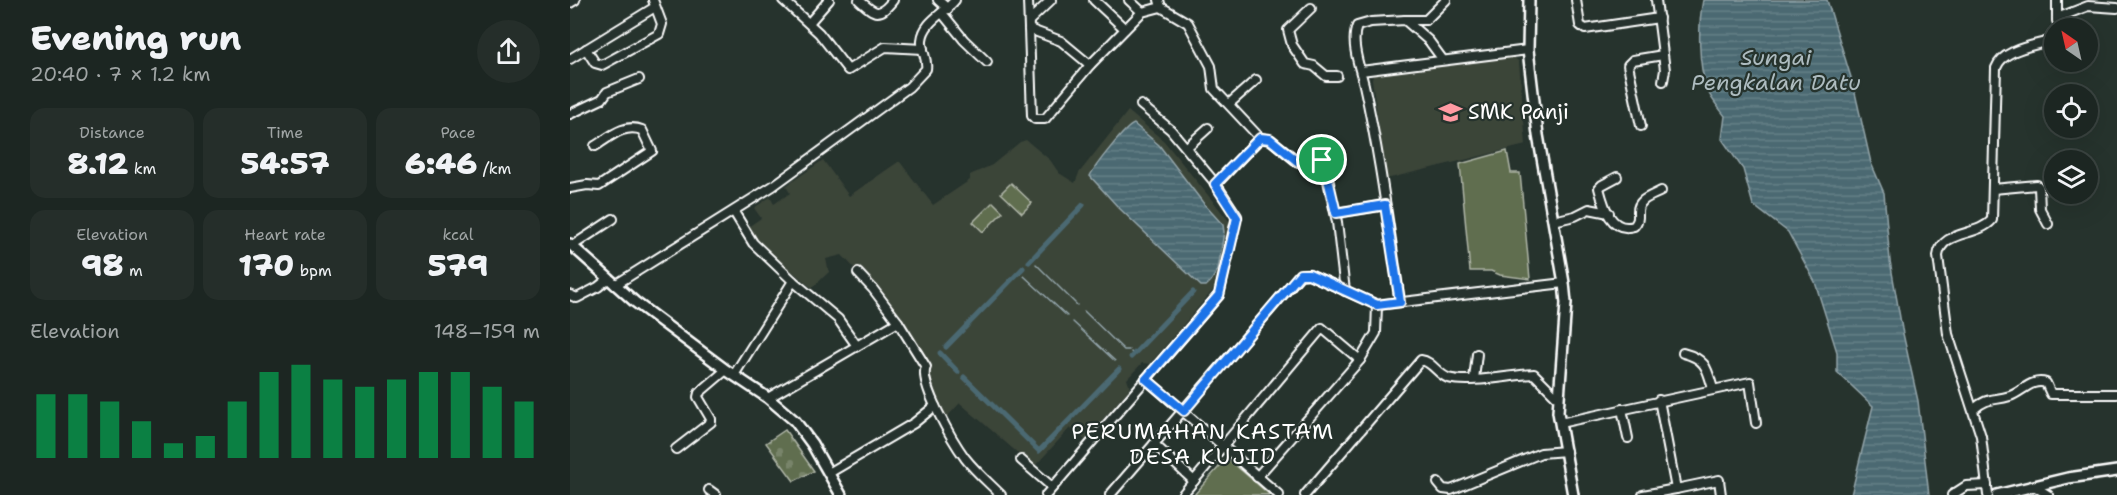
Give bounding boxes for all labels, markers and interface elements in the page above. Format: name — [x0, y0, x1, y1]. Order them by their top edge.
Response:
text: Evening run — [30, 16, 241, 61]
north arrow — [2044, 18, 2098, 72]
map controls — [2044, 18, 2098, 204]
button: share — [477, 20, 540, 83]
water label: Sungai Pengkalan Datu — [1691, 43, 1861, 97]
text: 20:40 · 7 × 1.2 km — [30, 61, 210, 87]
button: locate — [2044, 84, 2098, 138]
place label: SMK Panji — [1468, 98, 1569, 126]
school or university icon: SMK Panji — [1437, 99, 1463, 125]
text: Distance — [79, 122, 145, 143]
text: Time — [267, 122, 303, 143]
text: Pace — [440, 122, 476, 143]
pin — [1296, 134, 1347, 185]
text: 8.12 — [68, 143, 128, 184]
text: 54:57 — [241, 143, 329, 184]
text: 6:46 — [405, 143, 477, 184]
icon: arrive — [1305, 143, 1338, 176]
button: layers — [2044, 150, 2098, 204]
text: km — [128, 158, 156, 179]
text: /km — [477, 158, 511, 179]
text: Elevation — [76, 224, 148, 245]
text: Heart rate — [244, 224, 326, 245]
text: kcal — [442, 224, 474, 245]
text: 98 — [81, 245, 123, 286]
text: 170 — [238, 245, 294, 286]
text: 579 — [428, 245, 488, 286]
text: m — [123, 260, 143, 281]
text: bpm — [294, 260, 332, 281]
text: Elevation — [30, 318, 120, 344]
text: 148–159 m — [434, 318, 540, 344]
district label: PERUMAHAN KASTAM DESA KUJID — [1071, 417, 1335, 471]

